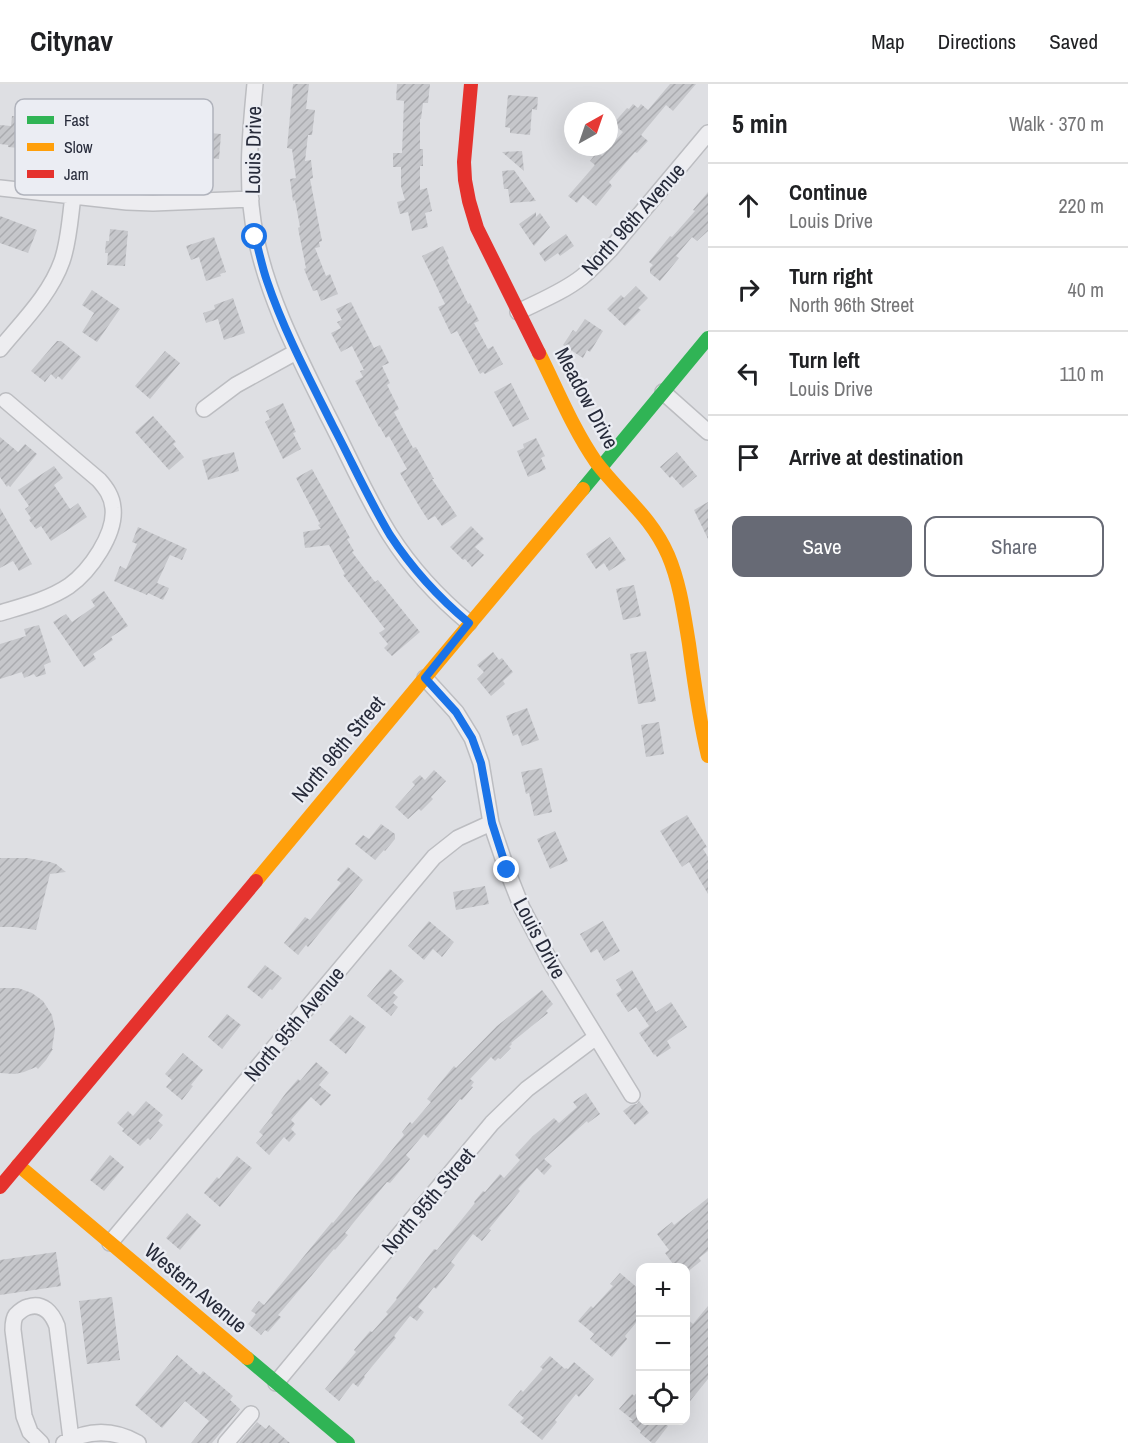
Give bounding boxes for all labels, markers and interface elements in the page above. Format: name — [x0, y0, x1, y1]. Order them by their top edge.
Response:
text: Citynav — [30, 22, 113, 60]
text: Map — [871, 27, 905, 56]
text: Directions — [938, 27, 1016, 56]
text: Saved — [1049, 27, 1098, 56]
legend — [15, 99, 213, 195]
north arrow — [564, 102, 618, 156]
street label: Louis Drive — [238, 106, 268, 194]
text: 5 min — [732, 106, 788, 141]
text: Fast — [64, 109, 89, 131]
text: Walk · 370 m — [1009, 110, 1104, 137]
text: Slow — [64, 136, 93, 158]
street label: North 96th Avenue — [575, 156, 691, 282]
text: Jam — [64, 163, 89, 185]
text: Continue — [789, 177, 867, 207]
icon: ahead — [732, 189, 765, 222]
text: 220 m — [1058, 192, 1104, 219]
text: Louis Drive — [789, 207, 873, 234]
route start — [241, 223, 267, 249]
text: Turn right — [789, 261, 873, 291]
icon: right — [732, 273, 765, 306]
text: 40 m — [1068, 276, 1104, 303]
text: North 96th Street — [789, 291, 914, 318]
street label: Meadow Drive — [548, 342, 626, 454]
text: Turn left — [789, 345, 860, 375]
icon: left — [732, 357, 765, 390]
text: 110 m — [1060, 360, 1104, 387]
text: Louis Drive — [789, 375, 873, 402]
icon: arrive — [732, 441, 765, 474]
text: Arrive at destination — [789, 442, 963, 472]
button: Save — [732, 516, 912, 577]
button: Share — [924, 516, 1104, 577]
street label: North 96th Street — [285, 689, 391, 809]
route end — [493, 856, 519, 882]
street label: Louis Drive — [507, 892, 573, 984]
street label: North 95th Avenue — [237, 960, 351, 1088]
street label: North 95th Street — [375, 1141, 481, 1261]
street label: Western Avenue — [139, 1236, 253, 1340]
map controls — [636, 1263, 690, 1425]
button: + — [636, 1263, 690, 1317]
button: − — [636, 1317, 690, 1371]
button: locate — [636, 1371, 690, 1425]

